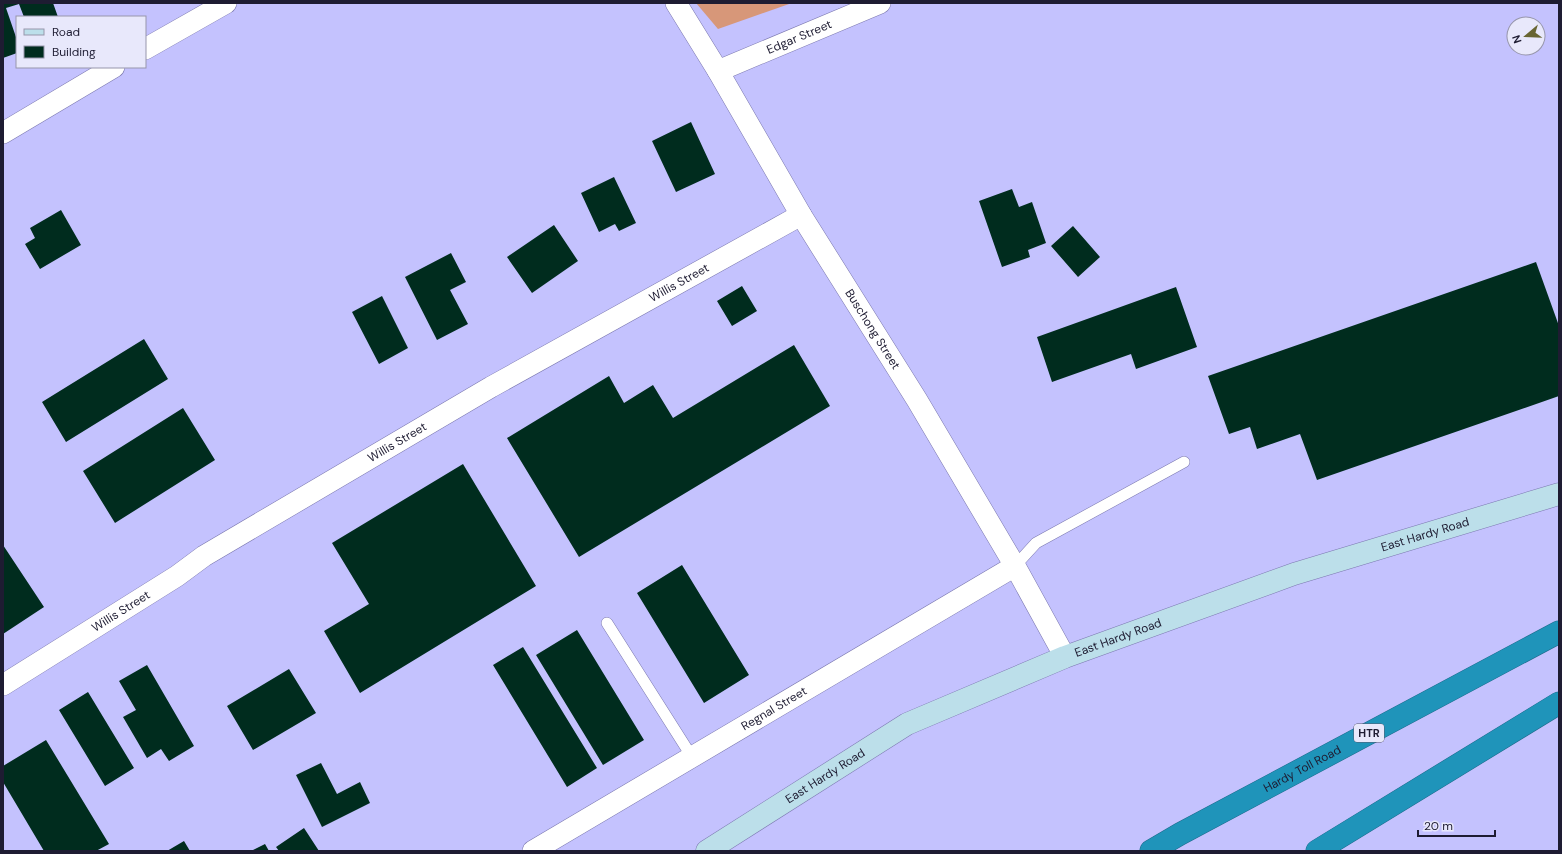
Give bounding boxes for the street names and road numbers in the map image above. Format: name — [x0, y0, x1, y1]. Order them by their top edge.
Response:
street label: Edgar Street — [764, 16, 834, 58]
street label: Willis Street — [646, 260, 712, 306]
street label: Buschong Street — [841, 286, 904, 373]
street label: Willis Street — [365, 418, 430, 466]
street label: East Hardy Road — [1379, 514, 1471, 555]
street label: Willis Street — [89, 587, 153, 636]
street label: East Hardy Road — [1072, 615, 1164, 661]
street label: Regnal Street — [738, 683, 810, 734]
road number: HTR — [1354, 724, 1384, 742]
street label: Hardy Toll Road — [1261, 742, 1344, 796]
street label: East Hardy Road — [782, 745, 868, 807]

